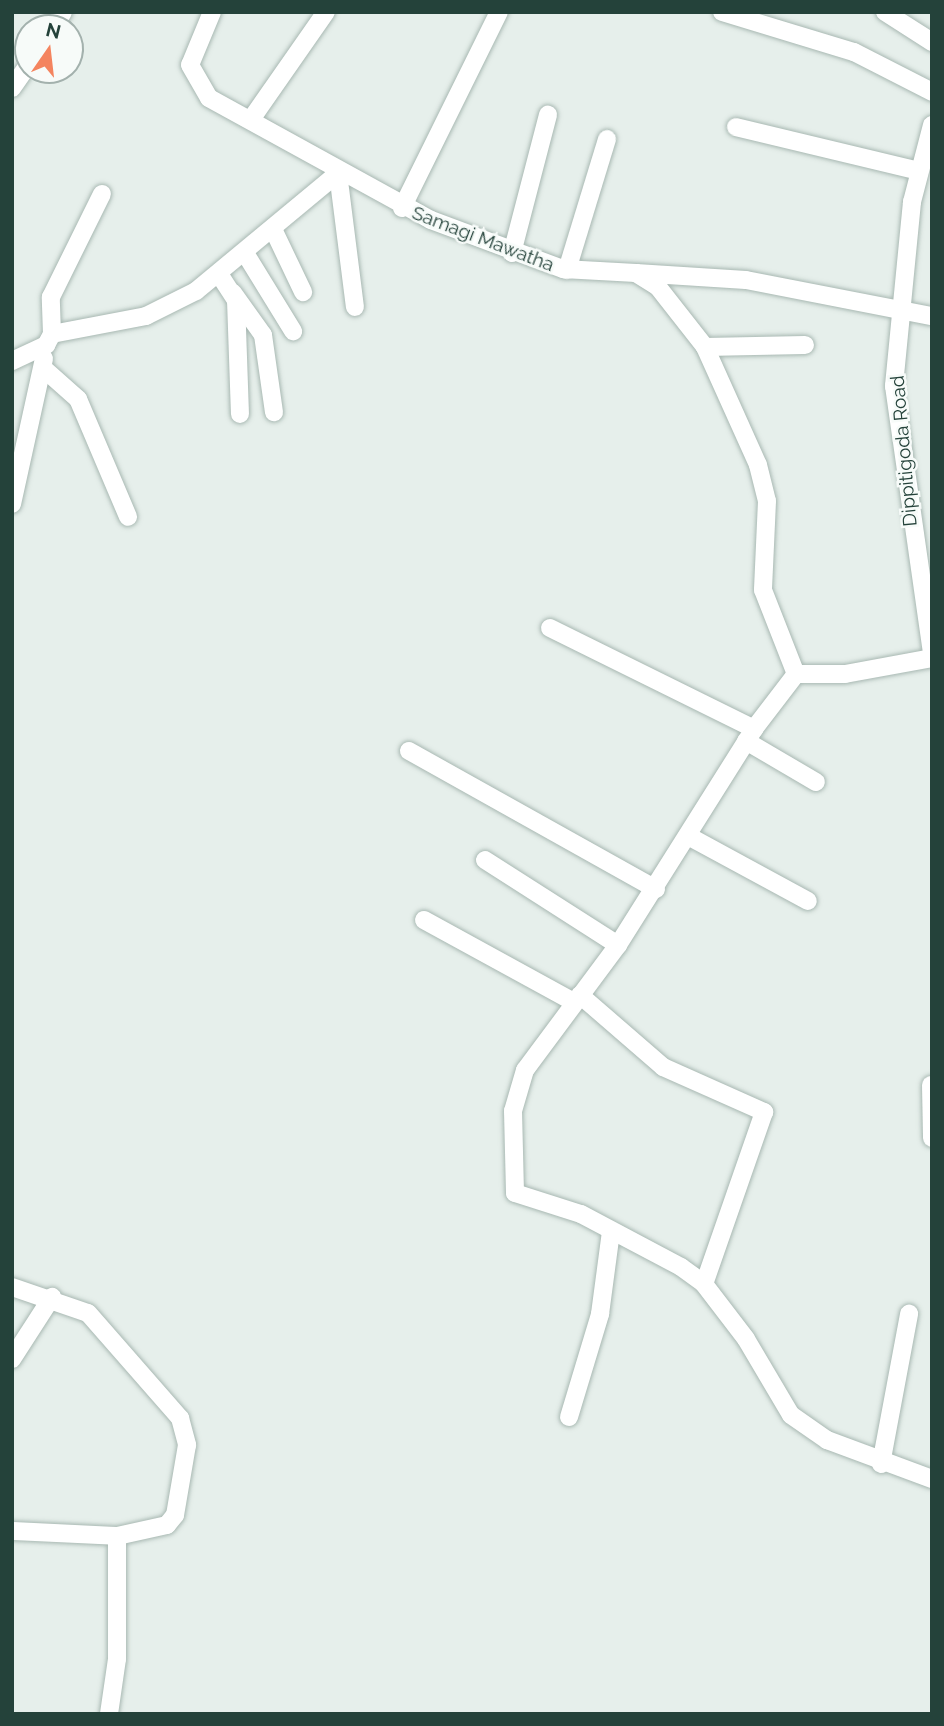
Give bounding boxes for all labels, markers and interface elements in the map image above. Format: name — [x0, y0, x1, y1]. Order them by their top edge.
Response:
north arrow — [14, 14, 84, 84]
text: N — [44, 18, 63, 43]
street label: Samagi Mawatha — [409, 201, 557, 277]
street label: Dippitigoda Road — [886, 375, 922, 527]

